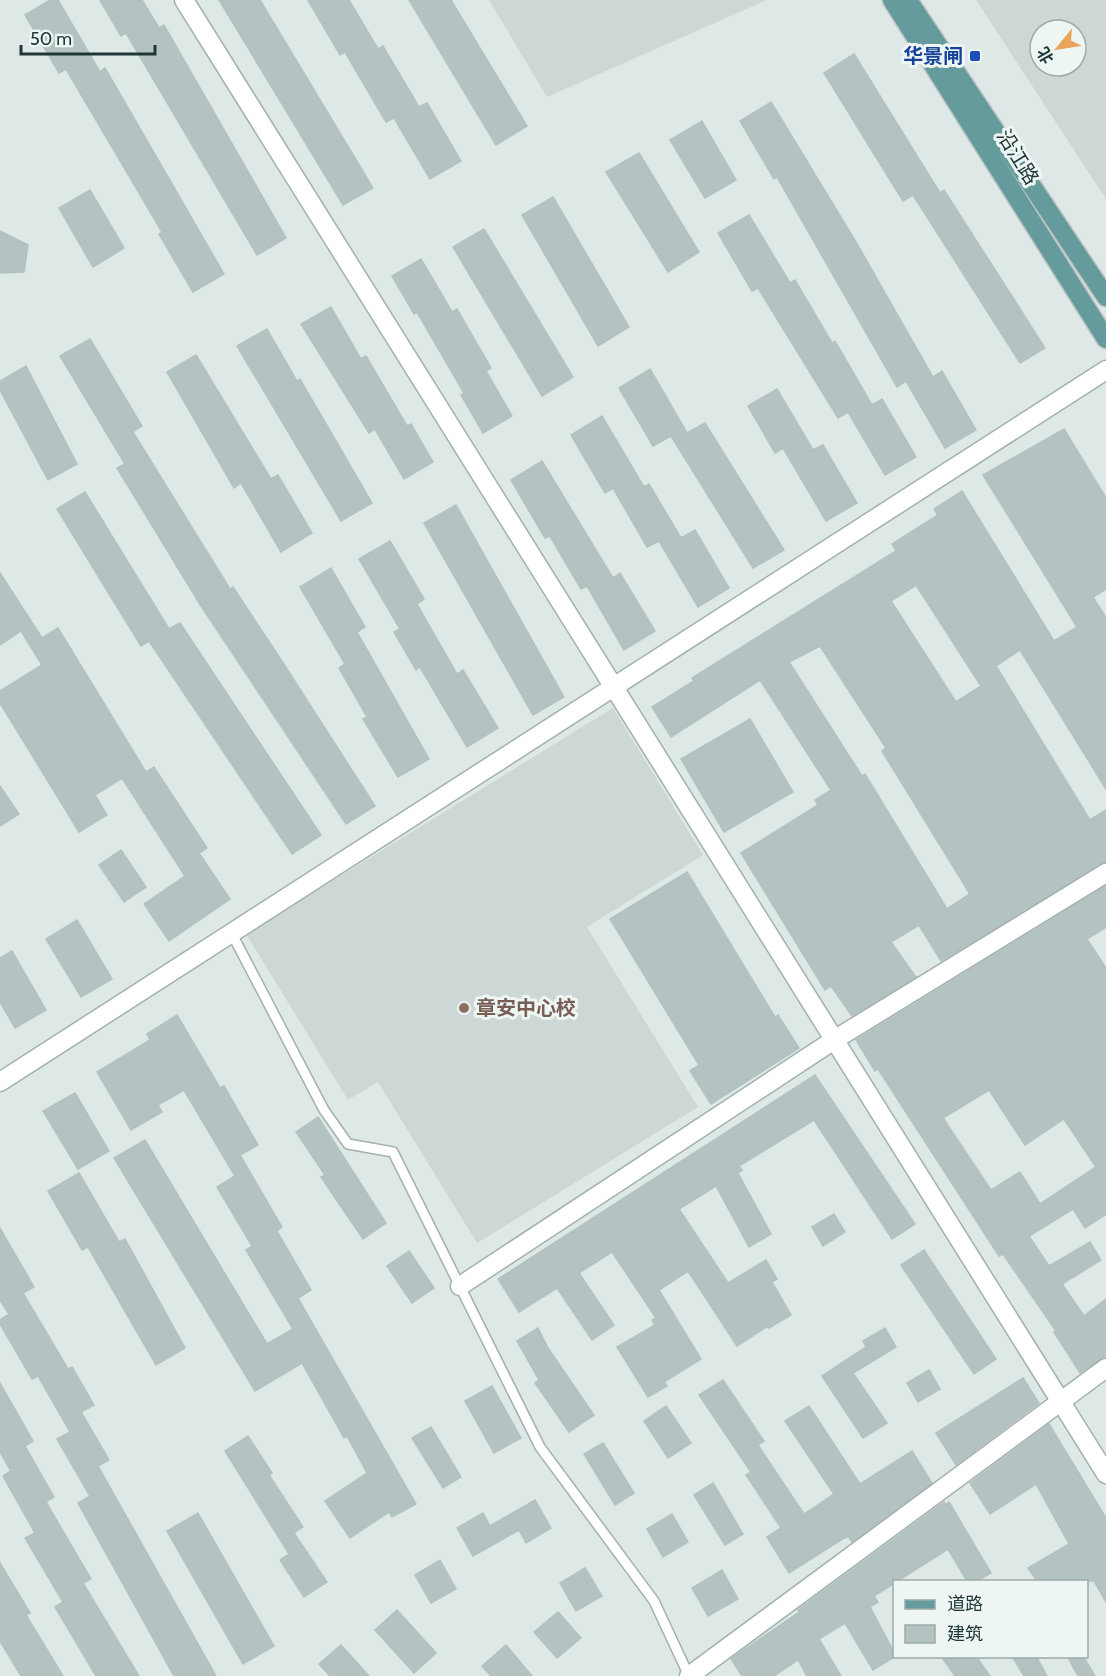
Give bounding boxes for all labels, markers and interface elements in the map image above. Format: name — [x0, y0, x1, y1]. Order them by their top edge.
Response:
scale bar — [21, 18, 154, 56]
north arrow — [1028, 18, 1088, 78]
text: 50 m — [30, 28, 72, 50]
place label: 华景闸 — [903, 44, 963, 68]
text: 北 — [1033, 44, 1058, 67]
marker: 华景闸 — [968, 49, 982, 63]
street label: 沿江路 — [992, 125, 1044, 189]
place label: 章安中心校 — [476, 996, 576, 1020]
marker: 章安中心校 — [457, 1001, 471, 1015]
legend — [893, 1580, 1088, 1658]
text: 道路 — [947, 1593, 983, 1615]
text: 建筑 — [947, 1623, 983, 1645]

